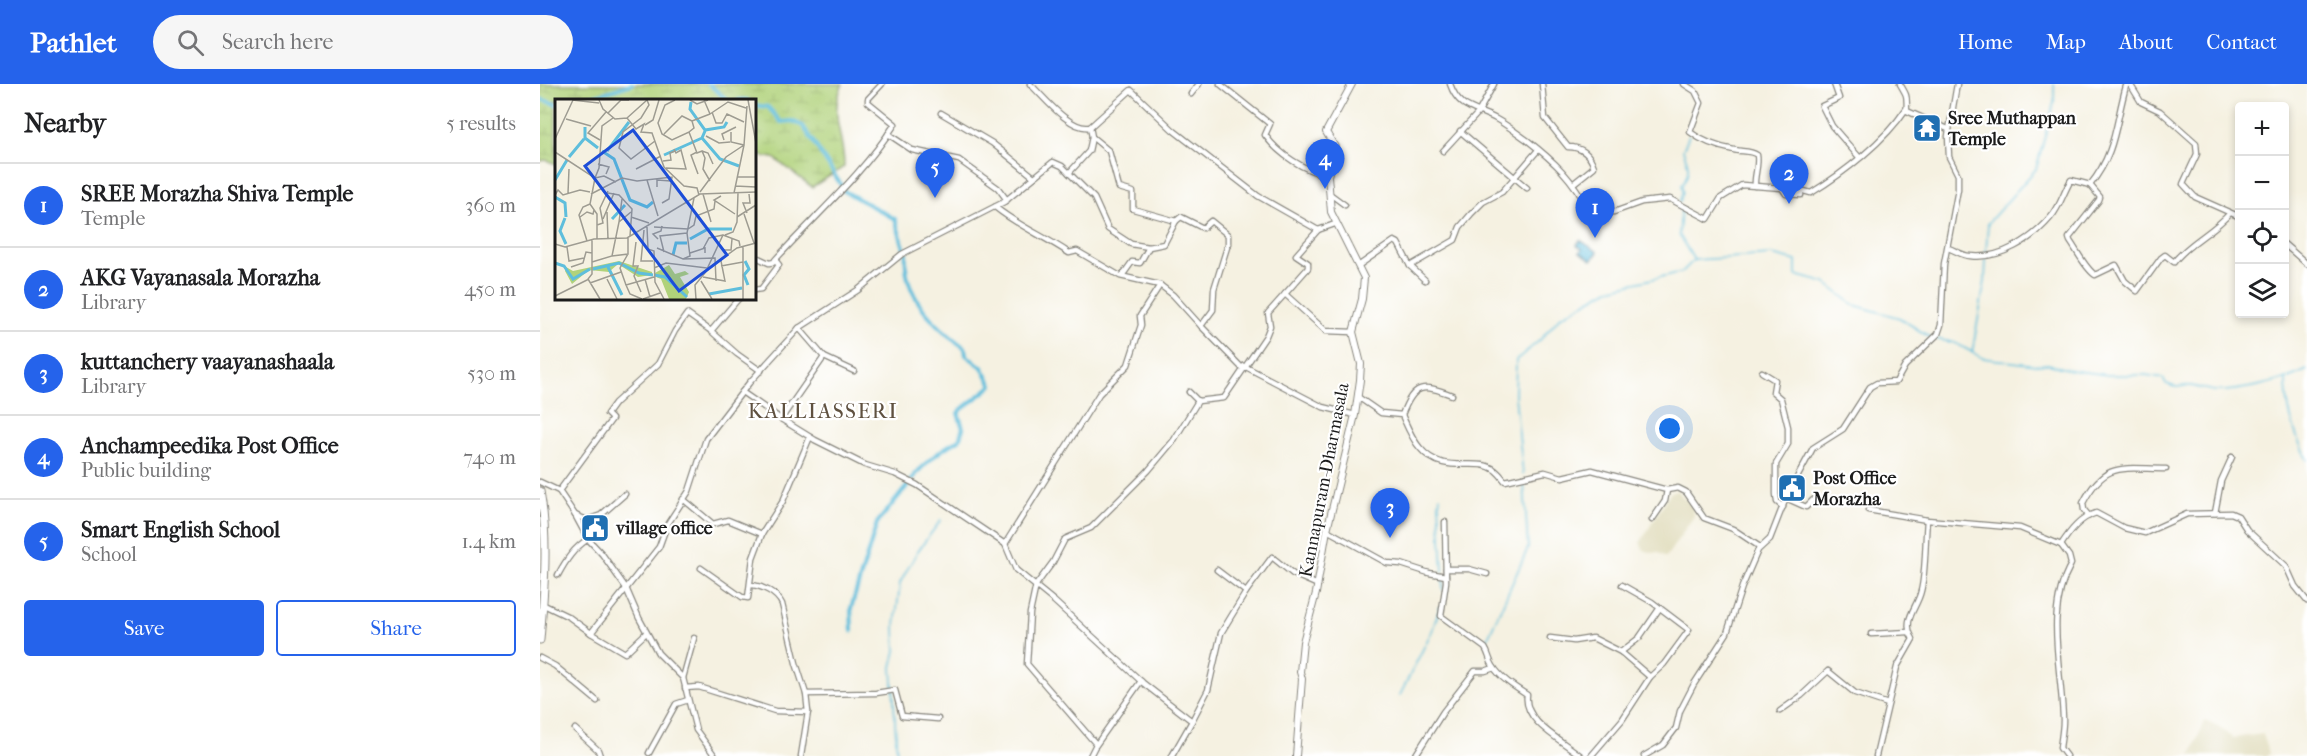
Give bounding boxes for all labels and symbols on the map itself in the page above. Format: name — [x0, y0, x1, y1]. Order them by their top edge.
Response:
inset map — [555, 99, 756, 300]
place label: Sree Muthappan Temple — [1947, 108, 2077, 150]
temple icon: Sree Muthappan Temple — [1911, 112, 1943, 144]
pin: 4 — [1306, 140, 1344, 189]
pin: 5 — [916, 148, 954, 198]
pin: 2 — [1770, 154, 1808, 204]
pin: 1 — [1576, 188, 1614, 238]
street label: Kannapuram-Dharmasala — [1295, 380, 1354, 579]
district label: KALLIASSERI — [748, 399, 898, 423]
your location — [1655, 414, 1684, 443]
place label: Post Office Morazha — [1812, 468, 1896, 510]
public building icon: Post Office Morazha — [1776, 472, 1808, 504]
pin: 3 — [1370, 488, 1410, 538]
public building icon: village office — [579, 512, 611, 544]
place label: village office — [615, 518, 713, 539]

